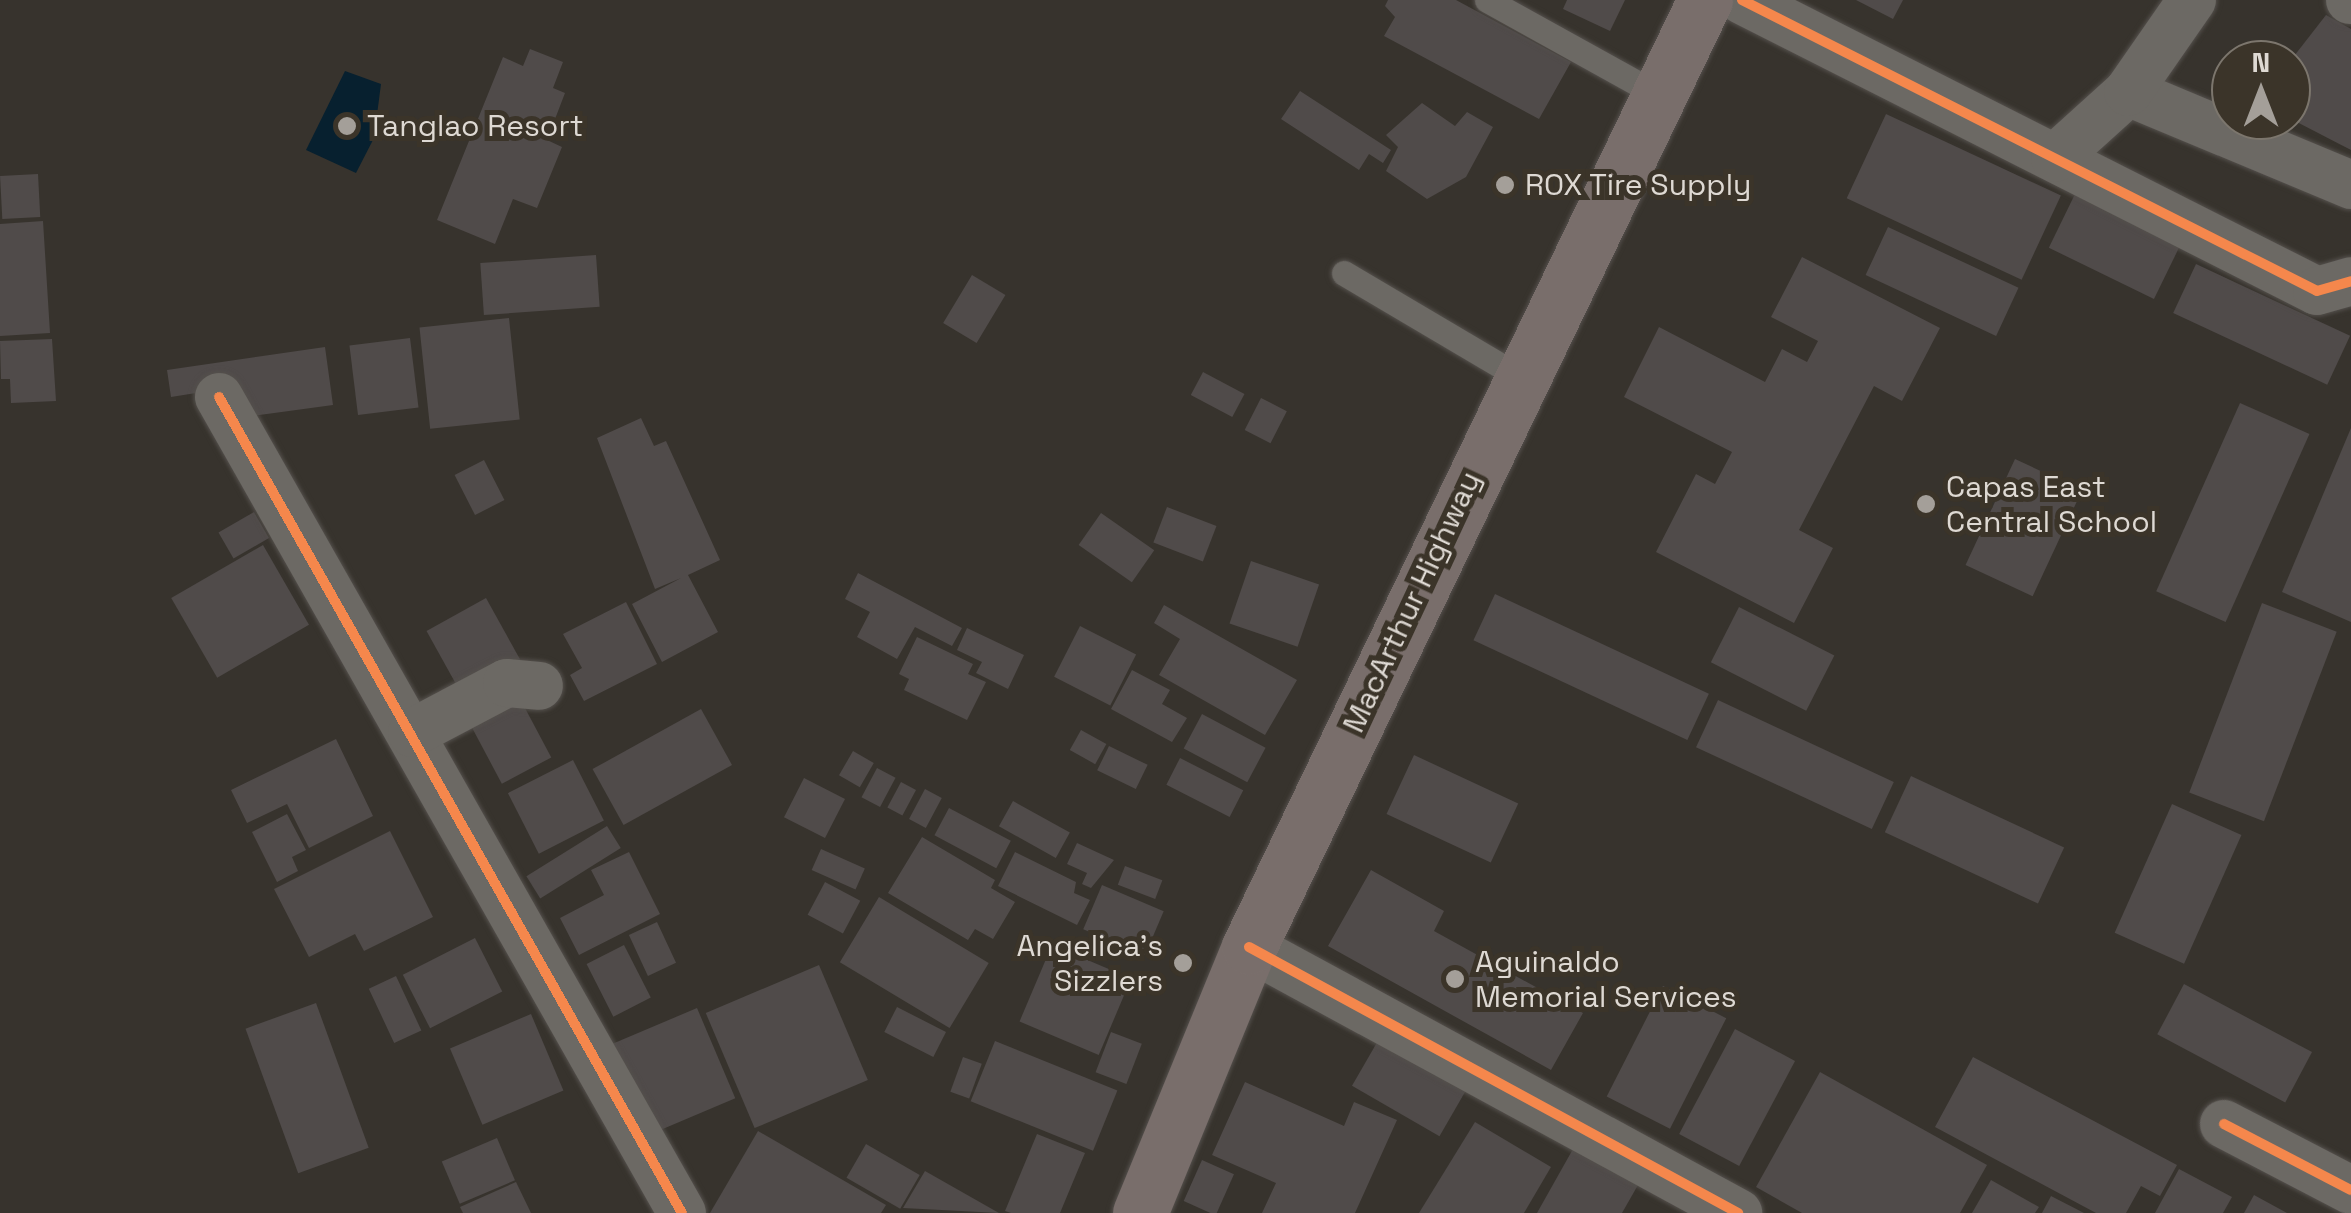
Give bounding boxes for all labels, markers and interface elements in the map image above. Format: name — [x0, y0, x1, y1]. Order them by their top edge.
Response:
north arrow — [2211, 40, 2311, 140]
text: N — [2252, 44, 2270, 80]
place label: Tanglao Resort — [367, 108, 584, 144]
marker: Tanglao Resort — [336, 115, 358, 137]
place label: ROX Tire Supply — [1525, 167, 1752, 203]
marker: ROX Tire Supply — [1494, 174, 1516, 196]
street label: MacArthur Highway — [1336, 466, 1488, 738]
place label: Capas East Central School — [1946, 469, 2157, 540]
marker: Capas East Central School — [1915, 493, 1937, 515]
place label: Angelica's Sizzlers — [1016, 928, 1163, 998]
place label: Aguinaldo Memorial Services — [1475, 944, 1737, 1014]
marker: Angelica's Sizzlers — [1172, 952, 1194, 974]
marker: Aguinaldo Memorial Services — [1444, 968, 1466, 990]

